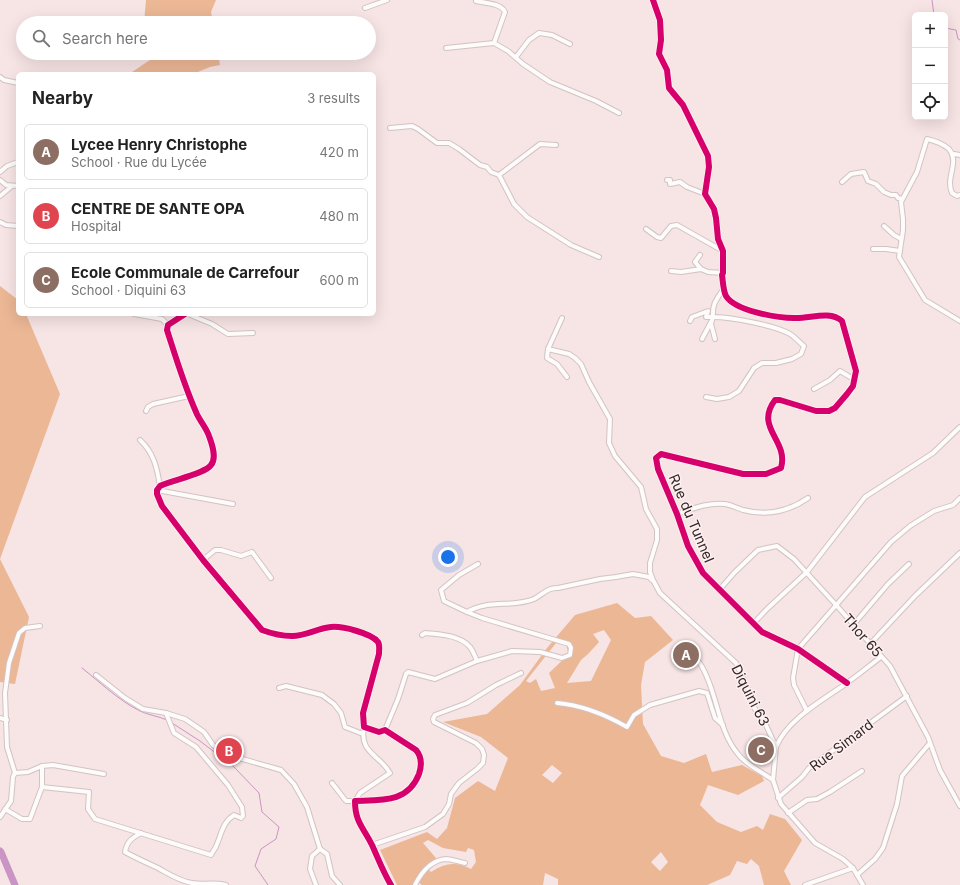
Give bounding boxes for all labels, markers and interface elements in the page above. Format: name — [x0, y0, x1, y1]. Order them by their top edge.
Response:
map controls — [912, 12, 948, 120]
button: + — [912, 12, 948, 48]
search box — [16, 16, 376, 60]
icon: search — [30, 27, 52, 49]
text: Search here — [62, 29, 148, 48]
button: − — [912, 48, 948, 84]
button: locate — [912, 84, 948, 120]
text: Nearby — [32, 88, 93, 108]
text: 3 results — [307, 90, 360, 106]
text: Lycee Henry Christophe — [71, 135, 247, 154]
text: A — [41, 144, 51, 160]
text: 420 m — [319, 144, 359, 160]
text: School · Rue du Lycée — [71, 154, 207, 170]
text: CENTRE DE SANTE OPA — [71, 199, 245, 218]
text: B — [42, 208, 50, 224]
text: 480 m — [319, 208, 359, 224]
text: Hospital — [71, 218, 121, 234]
text: Ecole Communale de Carrefour — [71, 263, 299, 282]
text: C — [41, 272, 51, 288]
text: 600 m — [319, 272, 359, 288]
text: School · Diquini 63 — [71, 282, 186, 298]
street label: Rue du Tunnel — [666, 471, 718, 565]
your location — [438, 547, 458, 567]
street label: Thor 65 — [839, 610, 887, 660]
pin: A — [673, 640, 699, 670]
street label: Diquini 63 — [728, 661, 774, 729]
street label: Rue Simard — [806, 715, 876, 775]
pin: C — [748, 735, 774, 765]
pin: B — [216, 736, 242, 766]

